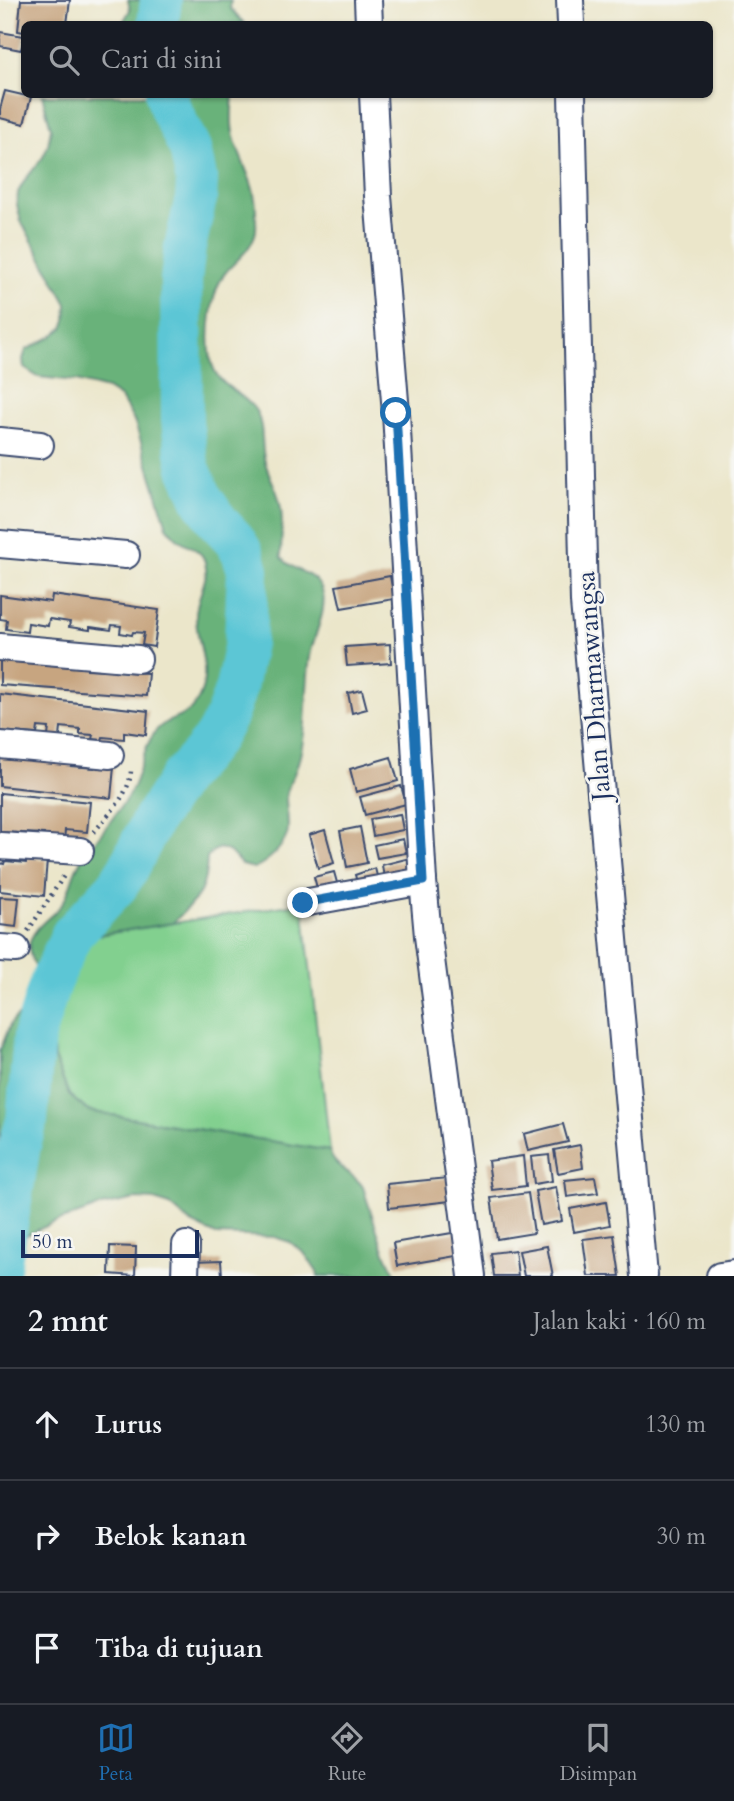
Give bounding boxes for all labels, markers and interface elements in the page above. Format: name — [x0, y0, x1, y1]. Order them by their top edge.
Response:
search box — [21, 21, 713, 98]
icon: search — [45, 41, 83, 79]
text: Cari di sini — [101, 42, 222, 77]
route start — [380, 397, 411, 428]
street label: Jalan Dharmawangsa — [568, 570, 619, 806]
route end — [287, 887, 318, 918]
scale bar — [21, 1227, 200, 1259]
text: 50 m — [32, 1229, 73, 1255]
text: 2 mnt — [28, 1301, 108, 1342]
text: Jalan kaki · 160 m — [533, 1306, 706, 1337]
icon: ahead — [28, 1405, 66, 1443]
text: Lurus — [95, 1407, 162, 1442]
text: 130 m — [645, 1409, 706, 1440]
icon: right — [28, 1517, 66, 1555]
text: Belok kanan — [95, 1519, 247, 1554]
text: 30 m — [657, 1521, 706, 1552]
icon: arrive — [28, 1629, 66, 1667]
text: Tiba di tujuan — [95, 1631, 263, 1666]
tab: Peta — [97, 1719, 135, 1787]
tab: Rute — [328, 1719, 366, 1787]
tab: Disimpan — [560, 1719, 637, 1787]

